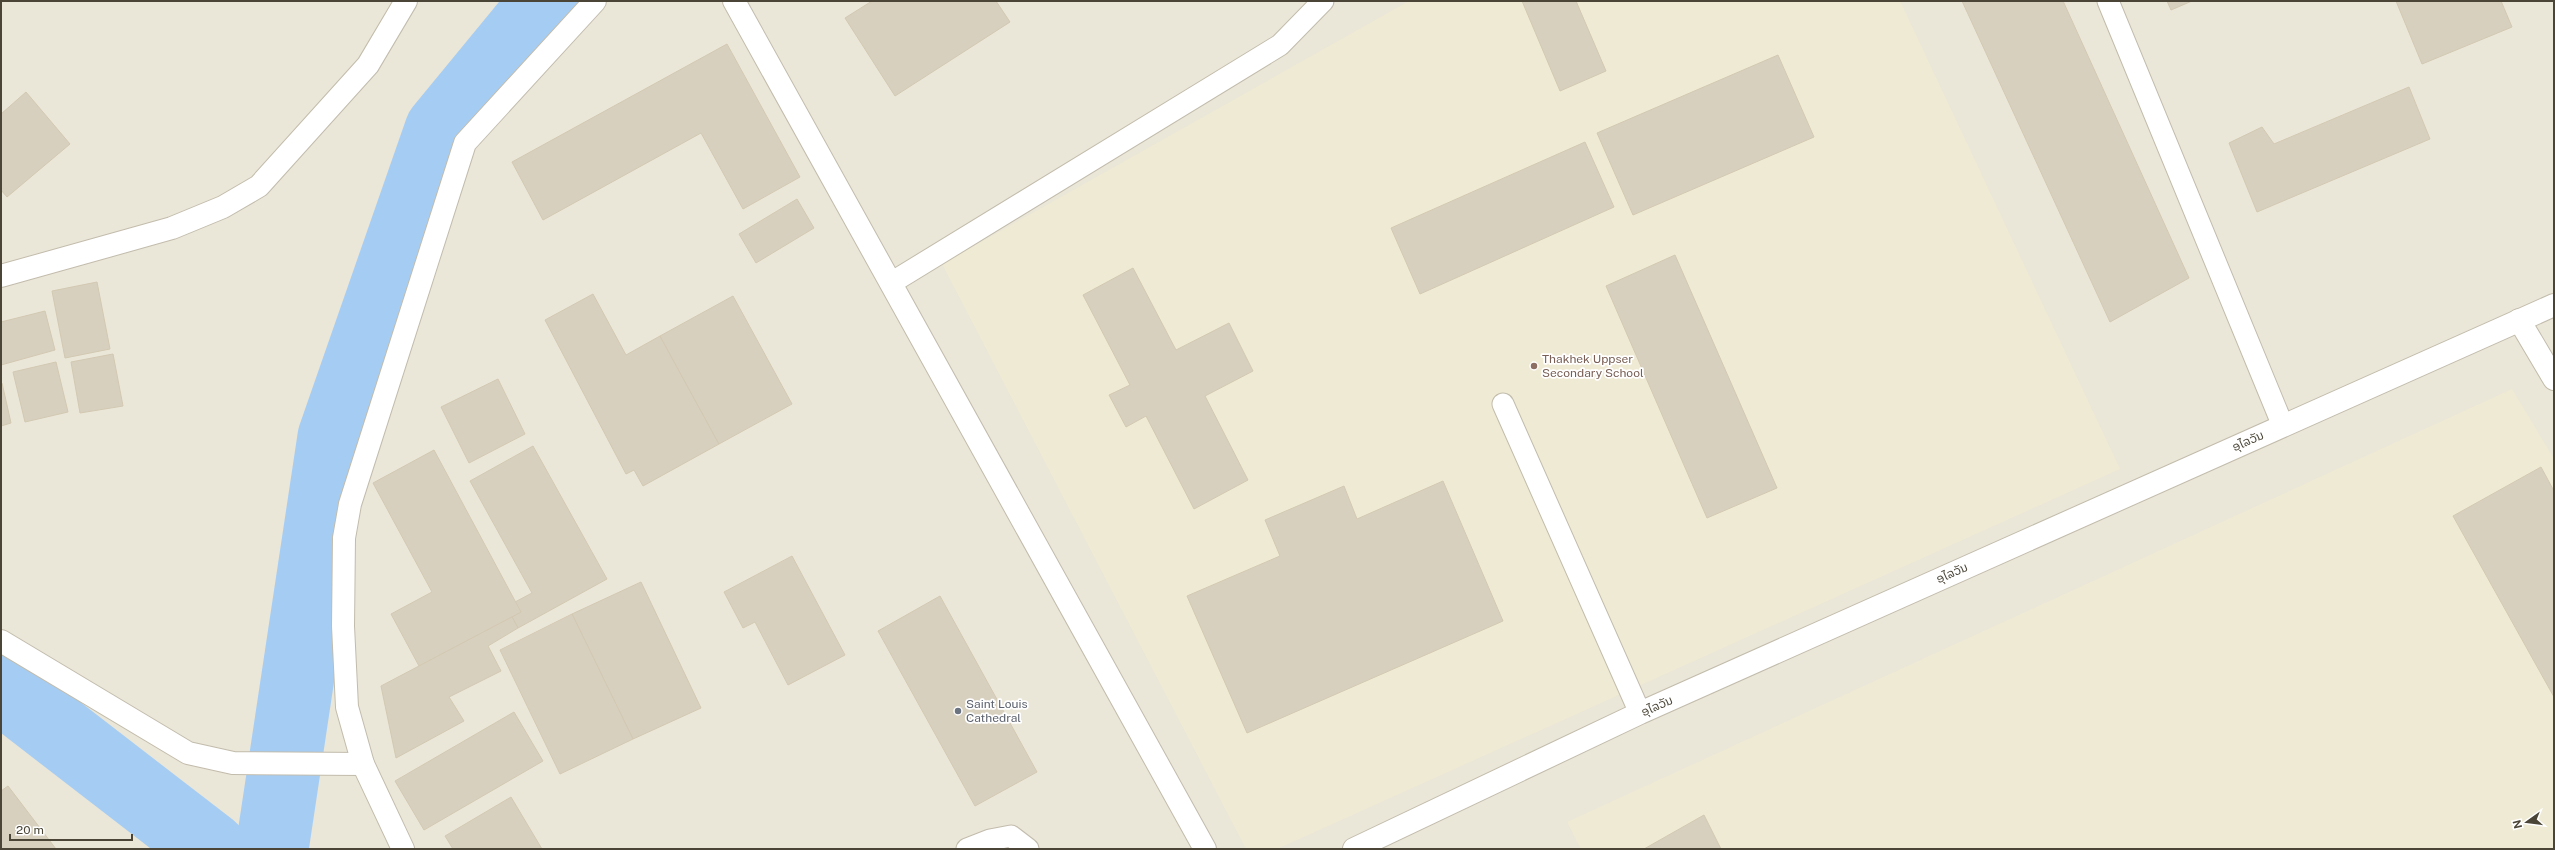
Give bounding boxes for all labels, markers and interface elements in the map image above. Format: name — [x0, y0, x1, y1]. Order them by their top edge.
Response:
place label: Thakhek Uppser Secondary School — [1542, 352, 1644, 380]
marker: Thakhek Uppser Secondary School — [1529, 361, 1539, 371]
street label: ອຸໄລວັນ — [2230, 428, 2266, 455]
street label: ອຸໄລວັນ — [1934, 560, 1970, 587]
street label: ອຸໄລວັນ — [1639, 693, 1675, 720]
place label: Saint Louis Cathedral — [966, 697, 1027, 725]
marker: Saint Louis Cathedral — [953, 706, 963, 716]
north arrow — [2507, 802, 2547, 842]
scale bar — [10, 816, 132, 842]
text: N — [2510, 819, 2524, 830]
text: 20 m — [16, 823, 44, 837]

